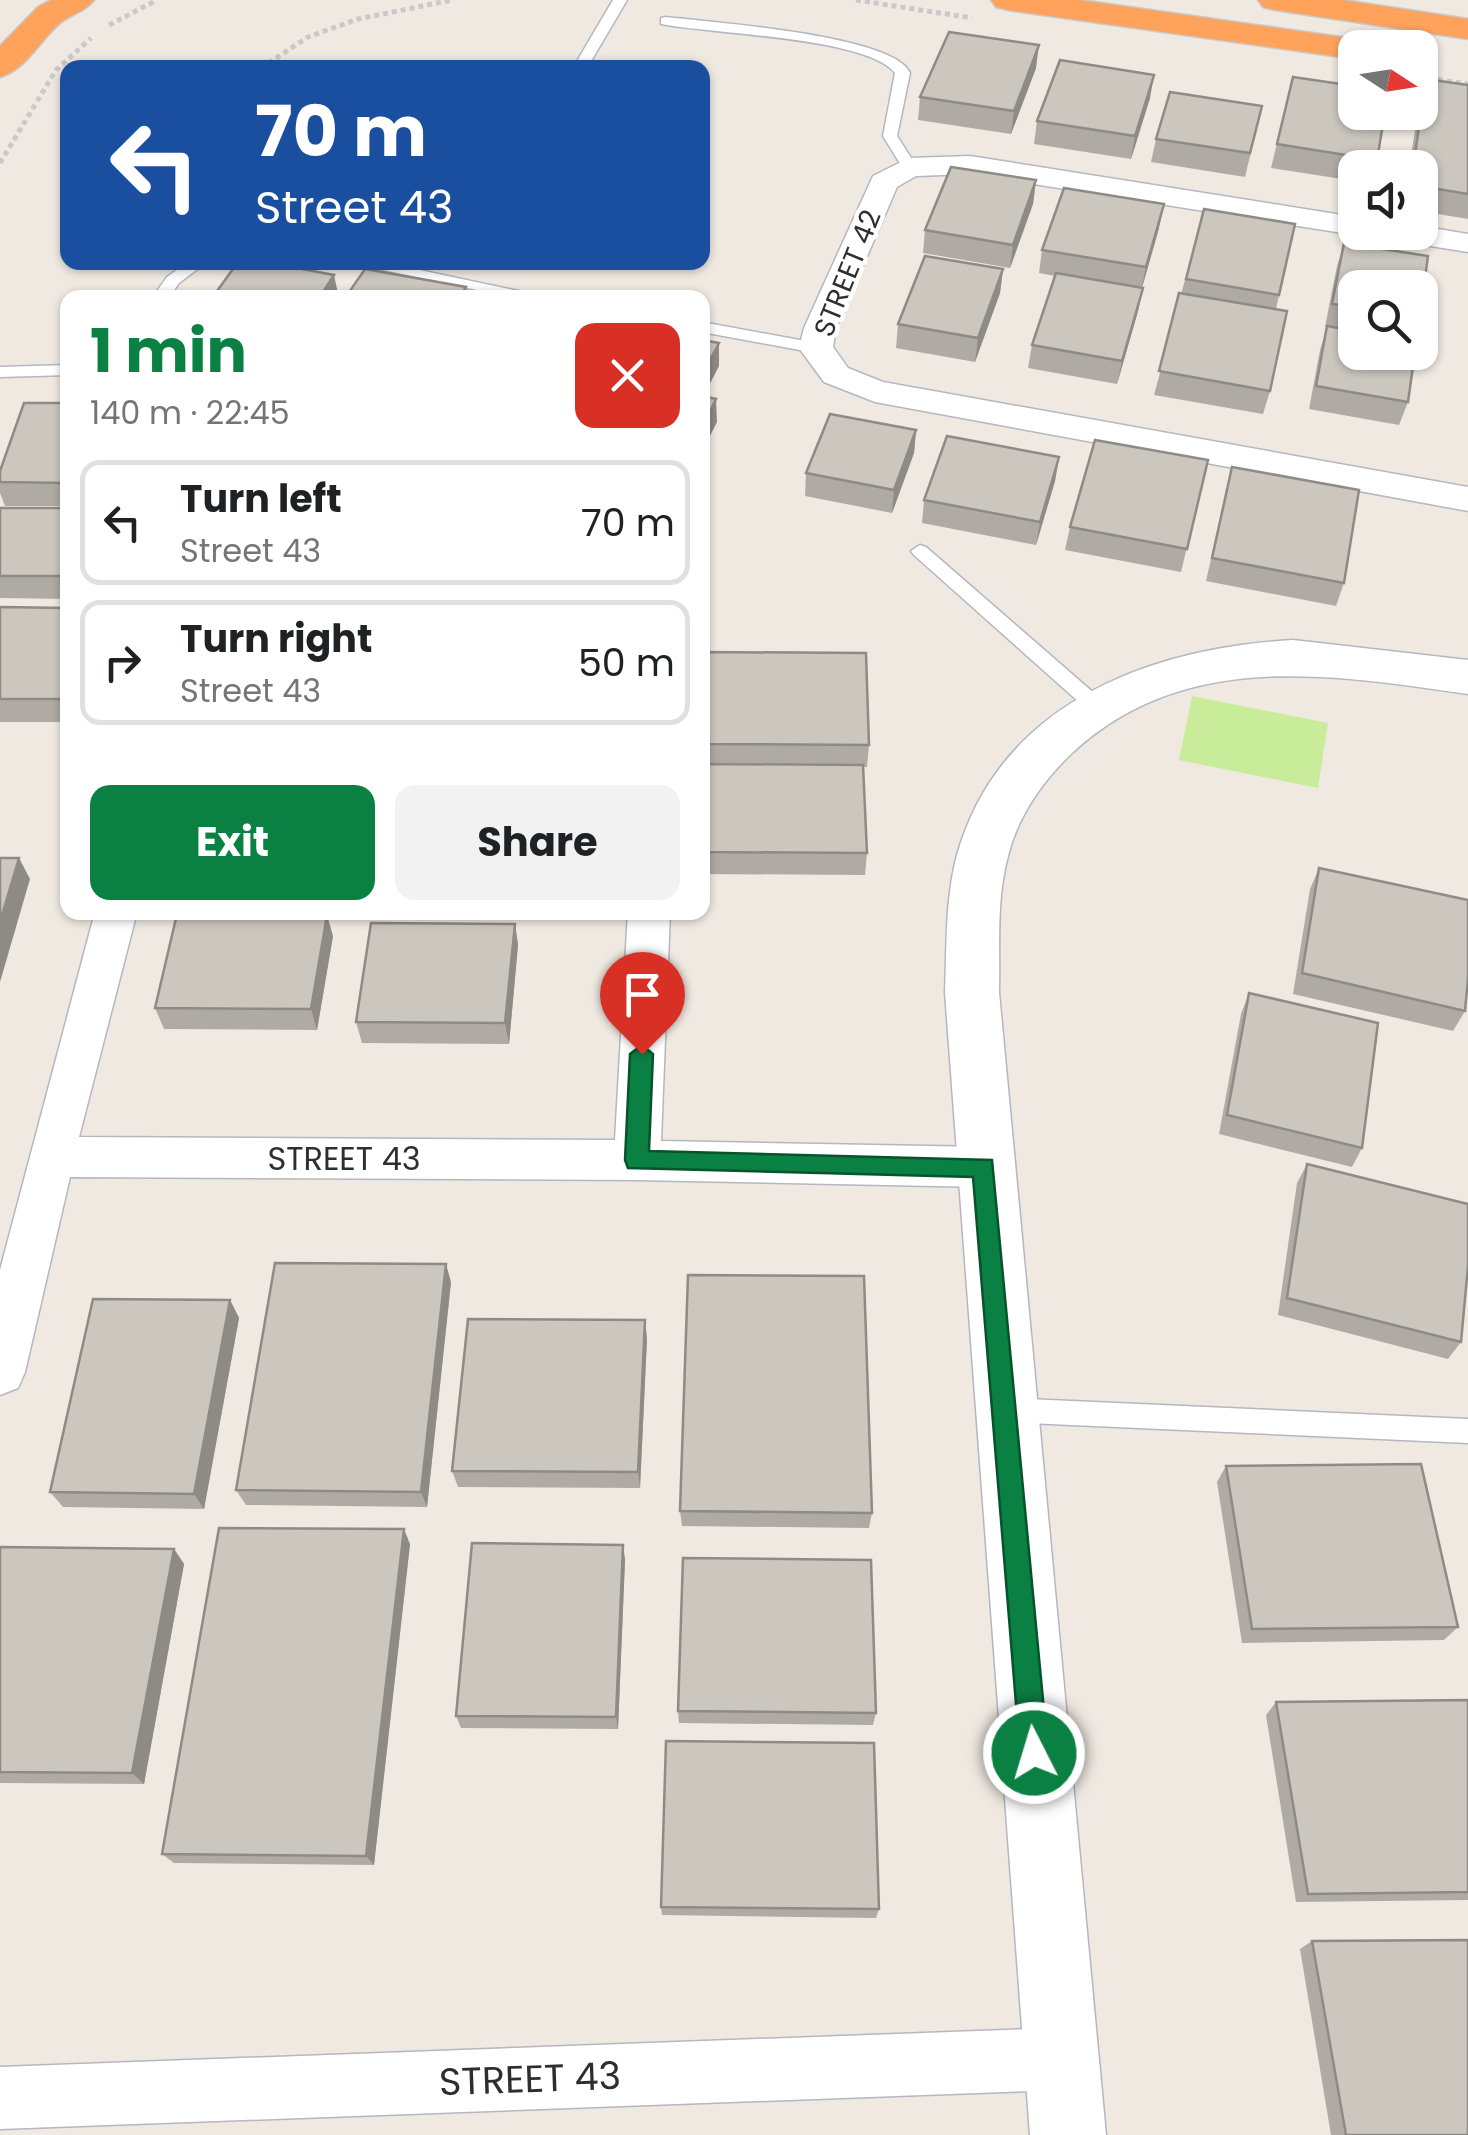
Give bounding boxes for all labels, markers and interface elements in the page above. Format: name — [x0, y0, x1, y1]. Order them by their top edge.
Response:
north arrow — [1338, 30, 1438, 130]
map controls — [1338, 30, 1438, 370]
text: 70 m — [255, 82, 427, 181]
icon: left — [90, 100, 220, 230]
button: sound — [1338, 150, 1438, 250]
text: Street 43 — [255, 176, 454, 239]
street label: STREET 42 — [804, 204, 891, 342]
button: search — [1338, 270, 1438, 370]
text: 1 min — [90, 309, 247, 393]
button: close — [575, 323, 680, 428]
text: 140 m · 22:45 — [90, 390, 290, 435]
text: Turn left — [180, 472, 342, 525]
icon: left — [95, 495, 150, 550]
text: 70 m — [581, 496, 675, 549]
text: Street 43 — [180, 528, 321, 573]
text: Turn right — [180, 612, 372, 665]
icon: right — [95, 635, 150, 690]
text: 50 m — [578, 636, 675, 689]
text: Street 43 — [180, 668, 321, 713]
button: Exit — [90, 785, 375, 900]
button: Share — [395, 785, 680, 900]
pin — [600, 952, 685, 1055]
icon: arrive — [615, 967, 670, 1022]
street label: STREET 43 — [267, 1136, 421, 1181]
position arrow — [982, 1701, 1086, 1805]
street label: STREET 43 — [438, 2049, 622, 2108]

